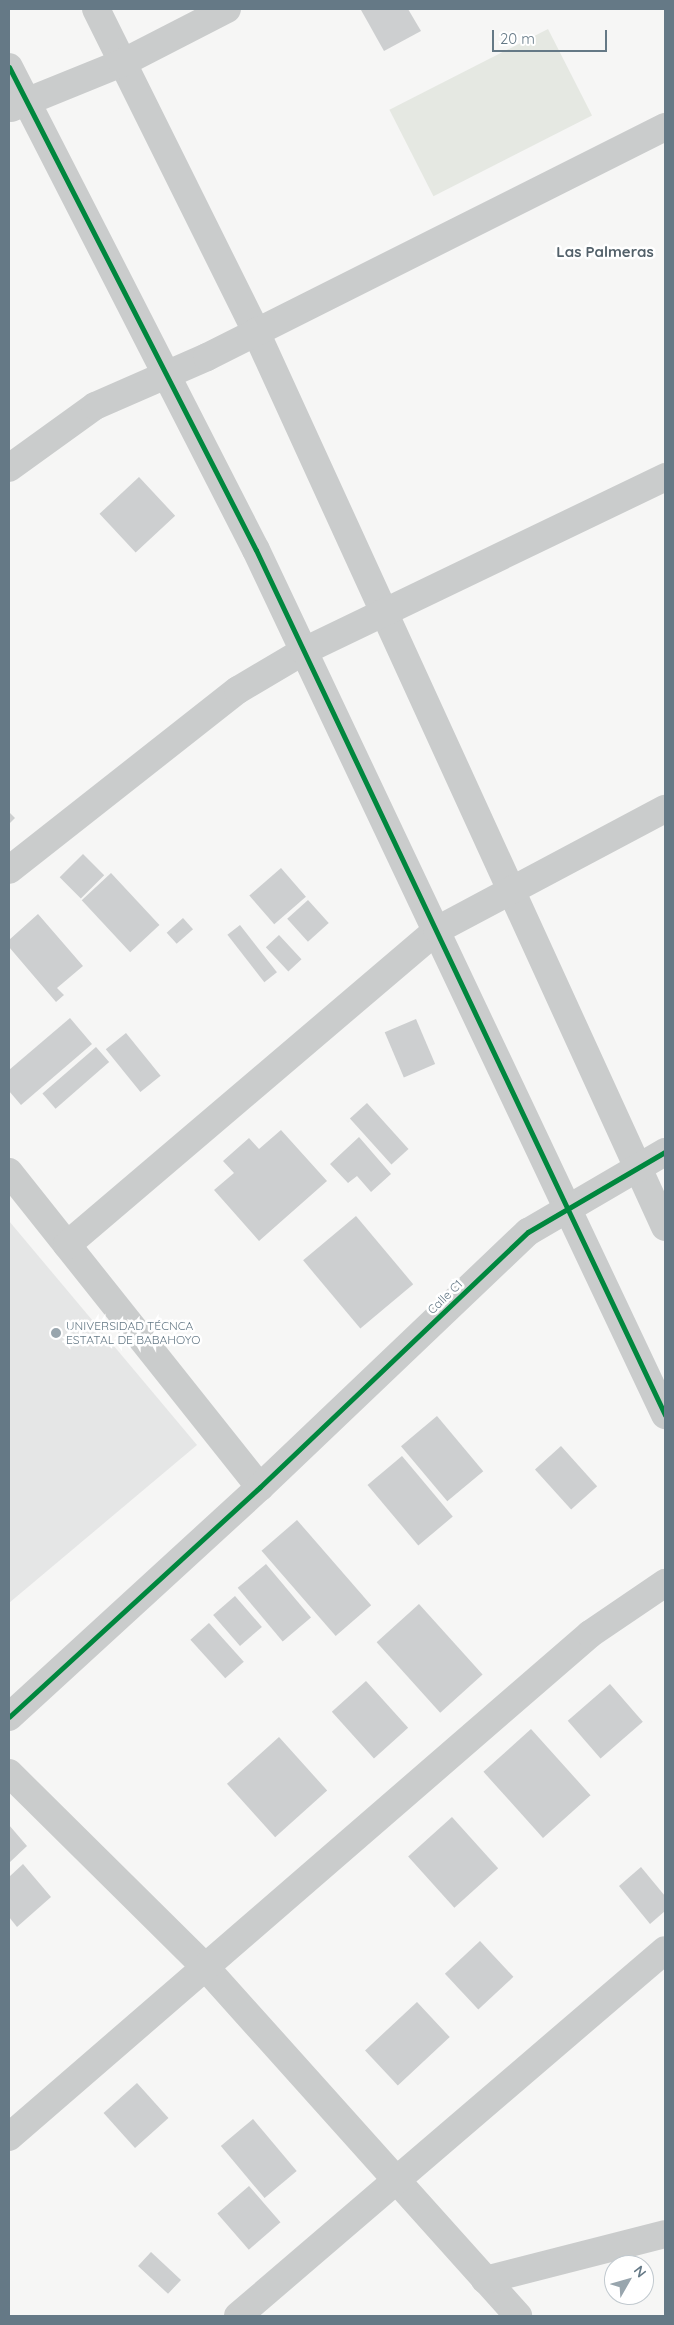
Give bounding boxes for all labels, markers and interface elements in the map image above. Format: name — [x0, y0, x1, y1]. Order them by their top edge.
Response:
scale bar — [494, 20, 609, 52]
text: 20 m — [500, 29, 535, 48]
district label: Las Palmeras — [556, 243, 654, 261]
street label: Calle C1 — [425, 1277, 465, 1317]
place label: UNIVERSIDAD TÉCNCA ESTATAL DE BABAHOYO — [66, 1319, 200, 1347]
marker: UNIVERSIDAD TÉCNCA ESTATAL DE BABAHOYO — [50, 1327, 62, 1339]
north arrow — [604, 2255, 654, 2305]
text: N — [630, 2262, 650, 2281]

